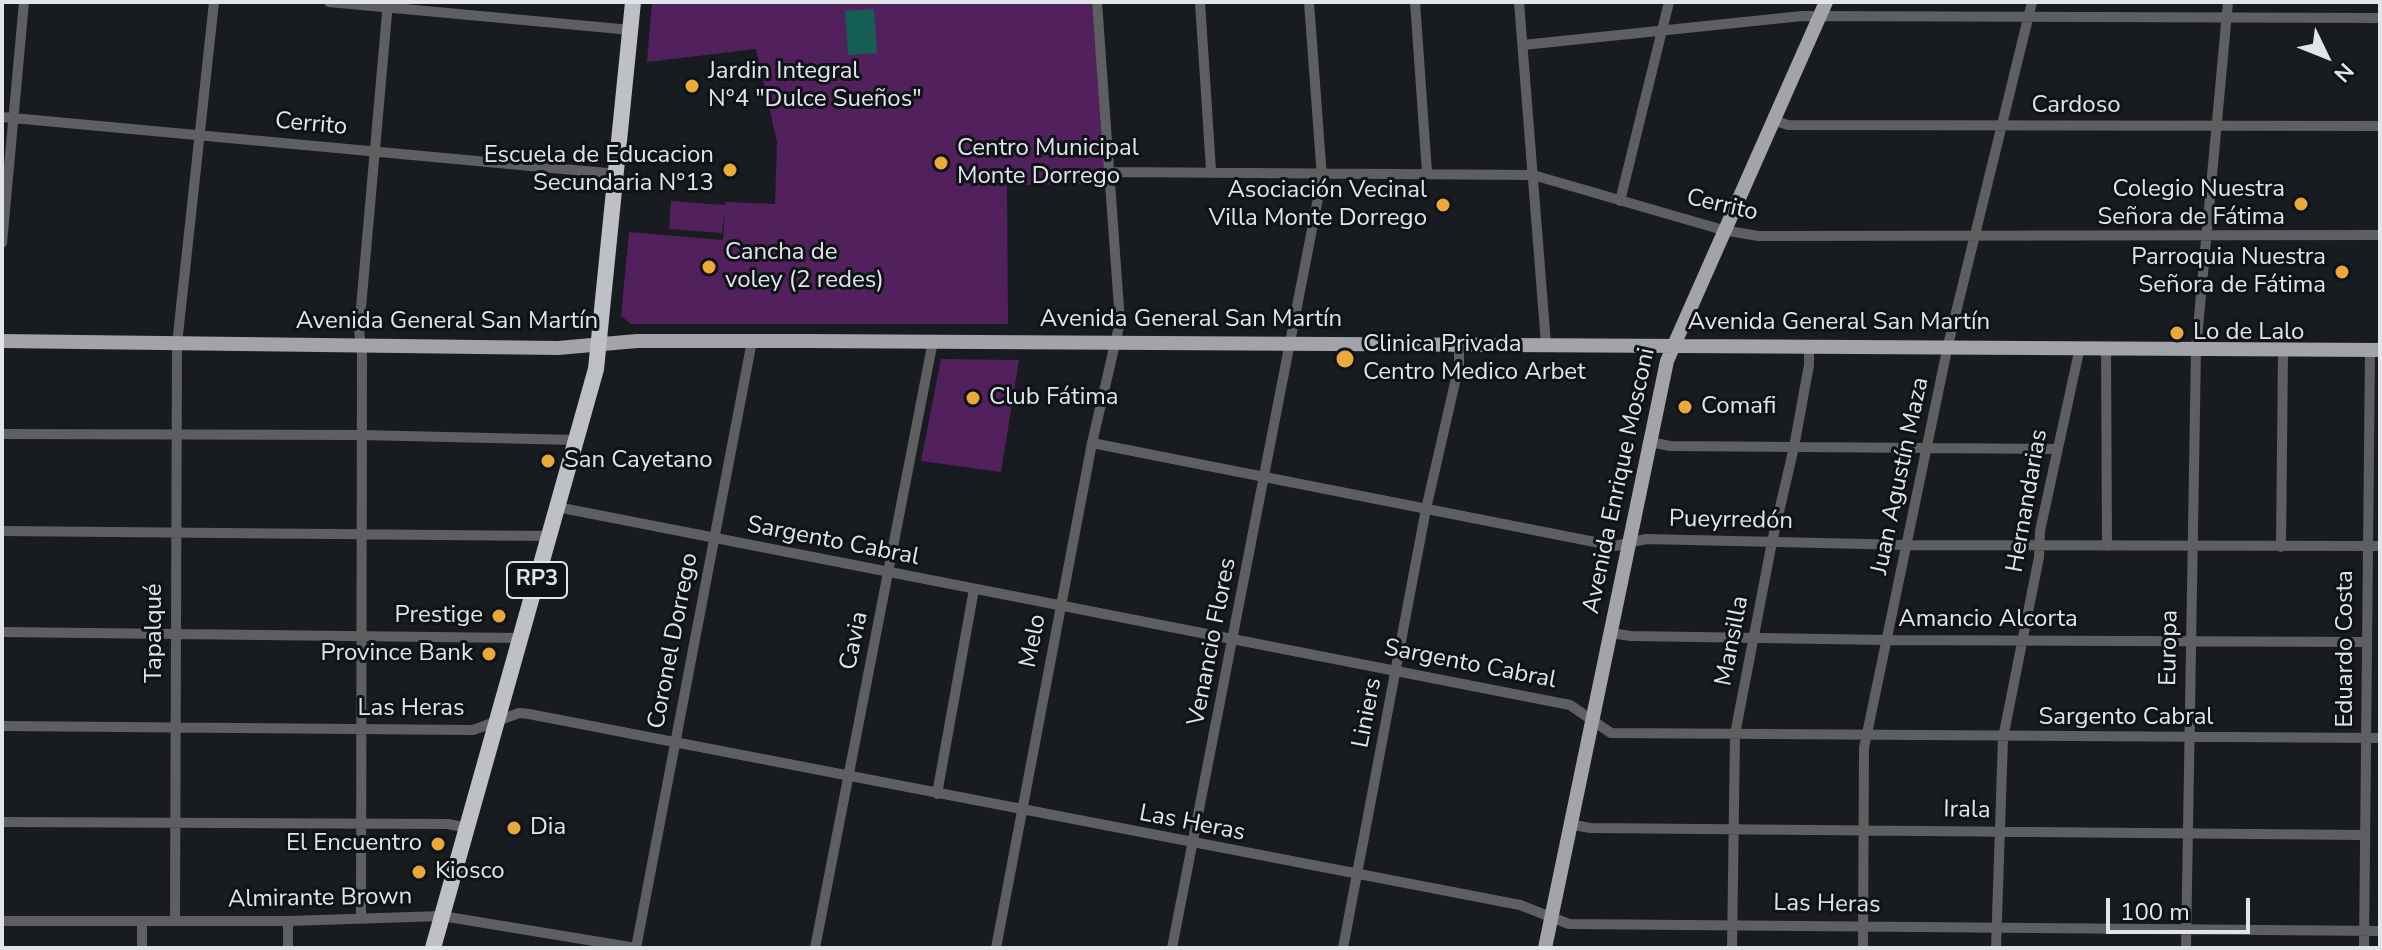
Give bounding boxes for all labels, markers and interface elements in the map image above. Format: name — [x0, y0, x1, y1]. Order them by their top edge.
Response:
north arrow — [2286, 16, 2366, 96]
text: N — [2327, 56, 2360, 89]
place label: Jardin Integral N°4 "Dulce Sueños" — [708, 58, 922, 114]
marker: Jardin Integral N°4 "Dulce Sueños" — [683, 77, 701, 95]
street label: Cardoso — [2031, 92, 2121, 120]
street label: Cerrito — [274, 107, 348, 143]
place label: Centro Municipal Monte Dorrego — [957, 135, 1139, 191]
place label: Escuela de Educacion Secundaria N°13 — [484, 142, 714, 198]
marker: Centro Municipal Monte Dorrego — [932, 154, 950, 172]
marker: Escuela de Educacion Secundaria N°13 — [721, 161, 739, 179]
place label: Colegio Nuestra Señora de Fátima — [2098, 176, 2285, 232]
place label: Asociación Vecinal Villa Monte Dorrego — [1209, 177, 1427, 233]
street label: Cerrito — [1683, 184, 1761, 228]
marker: Colegio Nuestra Señora de Fátima — [2292, 195, 2310, 213]
marker: Asociación Vecinal Villa Monte Dorrego — [1434, 196, 1452, 214]
place label: Cancha de voley (2 redes) — [725, 239, 884, 295]
place label: Parroquia Nuestra Señora de Fátima — [2131, 244, 2326, 300]
marker: Cancha de voley (2 redes) — [700, 258, 718, 276]
marker: Parroquia Nuestra Señora de Fátima — [2333, 263, 2351, 281]
street label: Avenida General San Martín — [1040, 306, 1342, 334]
street label: Avenida General San Martín — [296, 308, 598, 336]
street label: Avenida General San Martín — [1688, 309, 1990, 337]
place label: Lo de Lalo — [2193, 319, 2304, 347]
marker: Lo de Lalo — [2168, 324, 2186, 342]
place label: Clinica Privada Centro Medico Arbet — [1363, 331, 1586, 387]
street label: Avenida Enrique Mosconi — [1578, 346, 1662, 616]
marker: Clinica Privada Centro Medico Arbet — [1334, 348, 1356, 370]
street label: Juan Agustín Maza — [1866, 375, 1936, 577]
place label: Club Fátima — [989, 384, 1119, 412]
marker: Club Fátima — [964, 389, 982, 407]
place label: Comafi — [1701, 393, 1776, 421]
marker: Comafi — [1676, 398, 1694, 416]
street label: Hernandarias — [2001, 427, 2055, 575]
place label: San Cayetano — [564, 447, 713, 475]
marker: San Cayetano — [539, 452, 557, 470]
street label: Pueyrredón — [1669, 506, 1793, 536]
street label: Sargento Cabral — [744, 511, 922, 573]
street label: Coronel Dorrego — [643, 551, 705, 731]
street label: Venancio Flores — [1183, 556, 1243, 728]
road number: RP3 — [507, 562, 567, 598]
street label: Eduardo Costa — [2332, 570, 2360, 728]
street label: Tapalqué — [141, 583, 169, 683]
street label: Mansilla — [1710, 594, 1756, 688]
place label: Prestige — [395, 602, 483, 630]
street label: Amancio Alcorta — [1898, 606, 2078, 634]
marker: Prestige — [490, 607, 508, 625]
street label: Cavia — [835, 609, 875, 673]
street label: Europa — [2155, 610, 2185, 686]
street label: Melo — [1015, 612, 1053, 670]
street label: Sargento Cabral — [1381, 634, 1559, 696]
place label: Province Bank — [320, 640, 473, 668]
marker: Province Bank — [480, 645, 498, 663]
street label: Liniers — [1347, 676, 1389, 750]
street label: Las Heras — [357, 695, 465, 723]
street label: Sargento Cabral — [2039, 704, 2213, 732]
street label: Irala — [1943, 796, 1991, 826]
street label: Las Heras — [1137, 800, 1247, 848]
place label: Dia — [530, 814, 566, 842]
marker: Dia — [505, 819, 523, 837]
place label: El Encuentro — [286, 830, 422, 858]
marker: El Encuentro — [429, 835, 447, 853]
place label: Kiosco — [435, 858, 505, 886]
marker: Kiosco — [410, 863, 428, 881]
scale bar — [2110, 882, 2254, 932]
street label: Almirante Brown — [228, 883, 412, 915]
street label: Las Heras — [1773, 890, 1881, 920]
text: 100 m — [2120, 896, 2190, 928]

